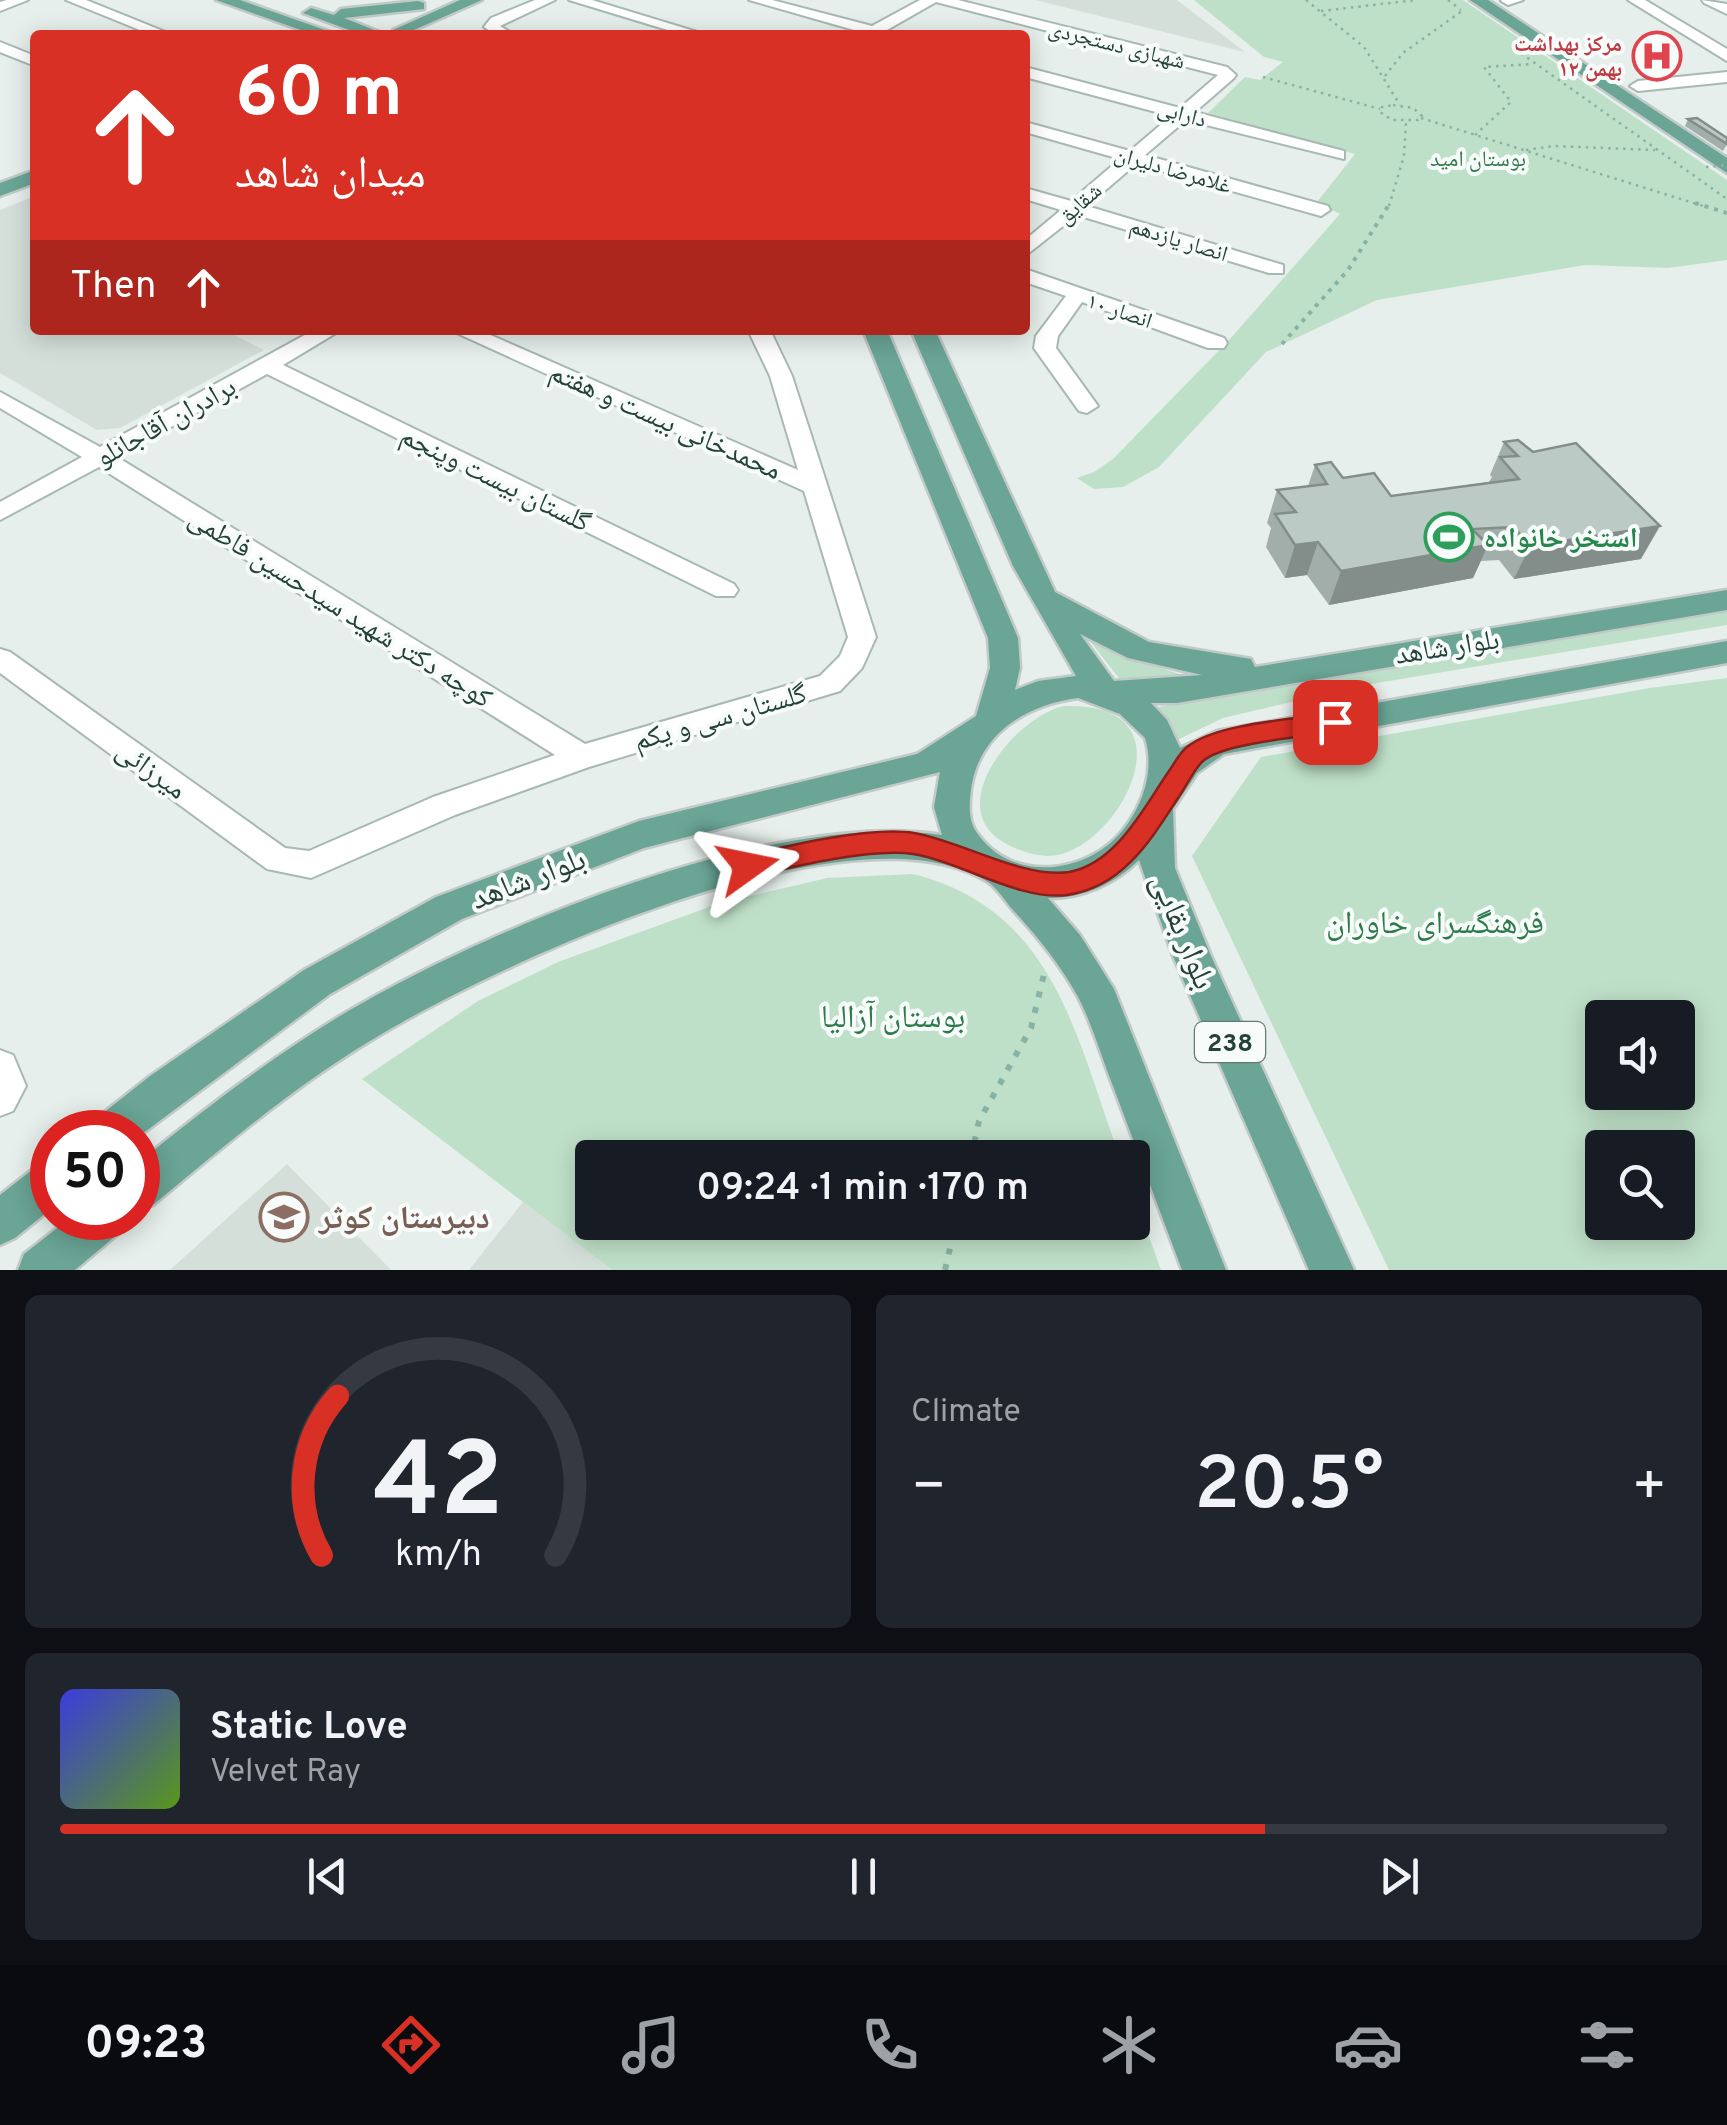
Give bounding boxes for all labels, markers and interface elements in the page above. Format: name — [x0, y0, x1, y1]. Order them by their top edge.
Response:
street label: شهبازی دستجردی — [1045, 16, 1188, 76]
hospital icon: مرکز بهداشت ۱۲ بهمن — [1631, 30, 1683, 82]
place label: مرکز بهداشت ۱۲ بهمن — [1514, 32, 1622, 84]
text: 60 m — [235, 52, 403, 141]
icon: ahead — [70, 70, 200, 200]
street label: دارابی — [1154, 96, 1209, 135]
street label: غلامرضا دلیران — [1111, 142, 1234, 201]
text: میدان شاهد — [235, 147, 426, 204]
park label: بوستان امید — [1430, 147, 1526, 174]
street label: شقایق — [1053, 178, 1108, 232]
street label: انصار یازدهم — [1126, 214, 1231, 269]
icon: ahead — [176, 260, 231, 315]
text: Then — [70, 263, 156, 312]
street label: انصار ۱۰ — [1083, 289, 1155, 336]
street label: محمدخانی بیست و هفتم — [543, 355, 786, 490]
street label: برادران آقاجانلو — [90, 370, 243, 477]
street label: گلستان بیست وپنجم — [394, 419, 596, 542]
street label: کوچه دکتر شهید سیدحسین فاطمی — [181, 501, 498, 718]
sports icon: استخر خانواده — [1423, 511, 1475, 563]
place label: استخر خانواده — [1484, 522, 1638, 558]
street label: بلوار شاهد — [1393, 623, 1502, 675]
street label: گلستان سی و یکم — [630, 677, 812, 761]
pin — [1293, 680, 1378, 765]
icon: arrive — [1308, 695, 1363, 750]
street label: میرزائی — [108, 734, 193, 809]
position arrow — [696, 814, 800, 918]
street label: بلوار شاهد — [466, 841, 592, 921]
street label: بلوار بقایی — [1140, 868, 1222, 996]
park label: فرهنگسرای خاوران — [1326, 905, 1544, 945]
park label: بوستان آزالیا — [821, 999, 965, 1039]
map controls — [1585, 1000, 1695, 1240]
button: sound — [1585, 1000, 1695, 1110]
road number: 238 — [1195, 1022, 1265, 1062]
speed limit sign: 50 — [30, 1110, 160, 1240]
button: search — [1585, 1130, 1695, 1240]
text: 09:24 · 1 min · 170 m — [696, 1165, 1029, 1214]
school or university icon: دبیرستان کوثر — [258, 1191, 310, 1243]
place label: دبیرستان کوثر — [317, 1200, 490, 1240]
text: Climate — [911, 1393, 1021, 1433]
text: 42 — [373, 1421, 503, 1553]
text: 20.5° — [1194, 1441, 1384, 1536]
text: − — [911, 1454, 946, 1524]
text: + — [1632, 1454, 1667, 1524]
text: km/h — [395, 1533, 481, 1579]
text: Static Love — [210, 1704, 408, 1753]
text: Velvet Ray — [210, 1753, 361, 1793]
icon: previous — [300, 1849, 355, 1904]
icon: pause — [836, 1849, 891, 1904]
icon: next — [1372, 1849, 1427, 1904]
icon: directions — [376, 2010, 446, 2080]
icon: music — [616, 2010, 686, 2080]
icon: phone — [855, 2010, 925, 2080]
icon: climate — [1094, 2010, 1164, 2080]
icon: car — [1333, 2010, 1403, 2080]
icon: filters — [1572, 2010, 1642, 2080]
text: 09:23 — [85, 2017, 207, 2074]

